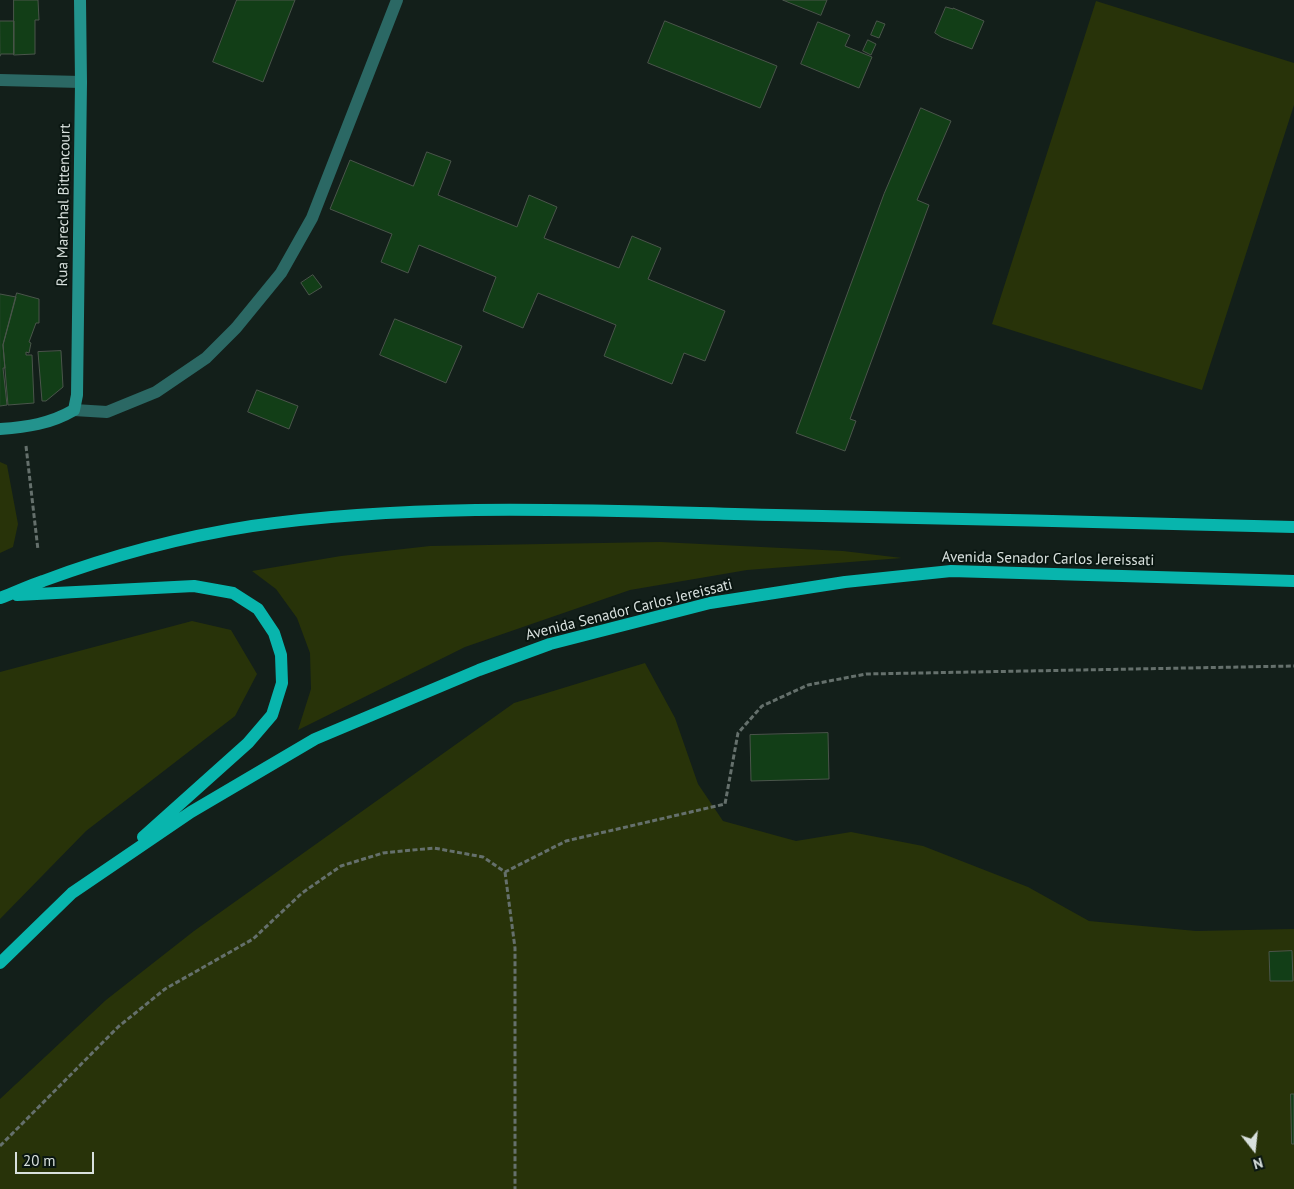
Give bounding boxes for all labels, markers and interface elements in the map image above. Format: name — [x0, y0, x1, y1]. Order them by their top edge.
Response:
street label: Rua Marechal Bittencourt — [54, 123, 74, 287]
street label: Avenida Senador Carlos Jereissati — [942, 548, 1154, 570]
street label: Avenida Senador Carlos Jereissati — [524, 576, 734, 644]
north arrow — [1229, 1124, 1279, 1174]
scale bar — [18, 1142, 96, 1174]
text: 20 m — [23, 1151, 56, 1170]
text: N — [1251, 1153, 1265, 1173]

